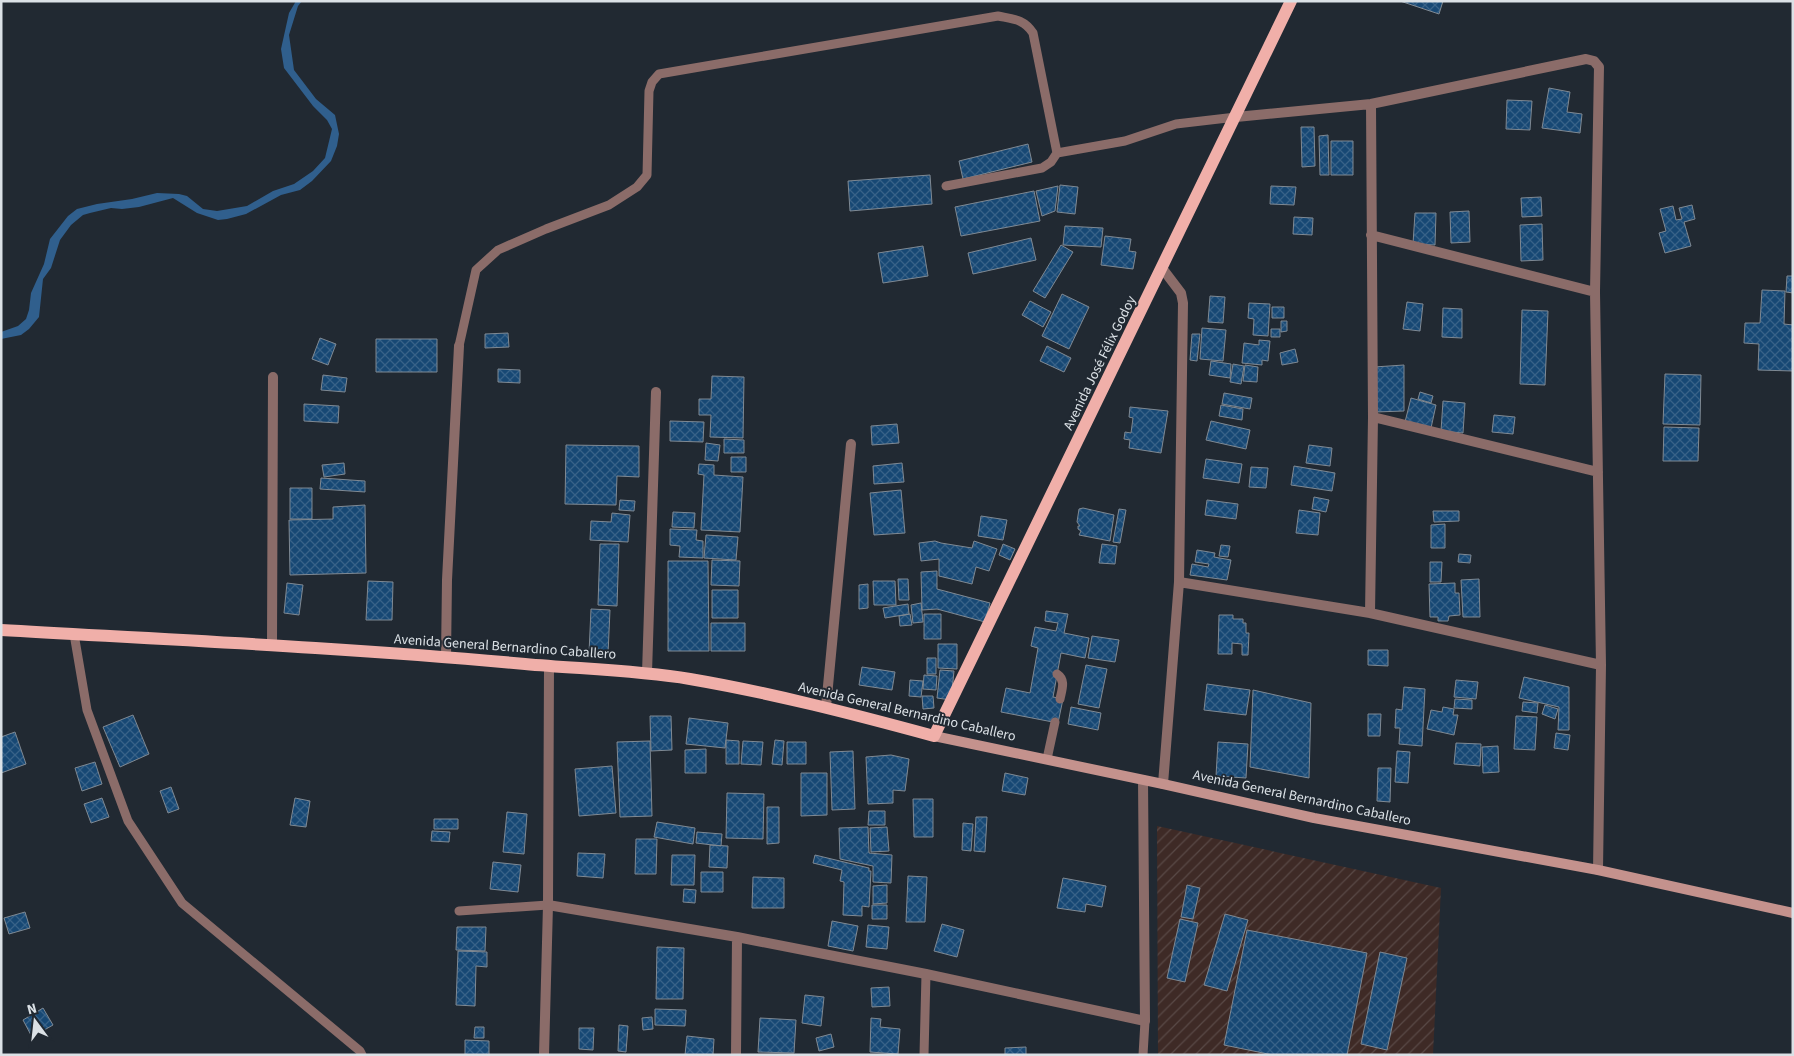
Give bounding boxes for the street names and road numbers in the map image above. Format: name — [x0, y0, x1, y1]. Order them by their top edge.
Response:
street label: Avenida José Félix Godoy — [1059, 292, 1141, 434]
street label: Avenida General Bernardino Caballero — [393, 629, 617, 665]
street label: Avenida General Bernardino Caballero — [796, 677, 1018, 747]
street label: Avenida General Bernardino Caballero — [1191, 765, 1413, 831]

